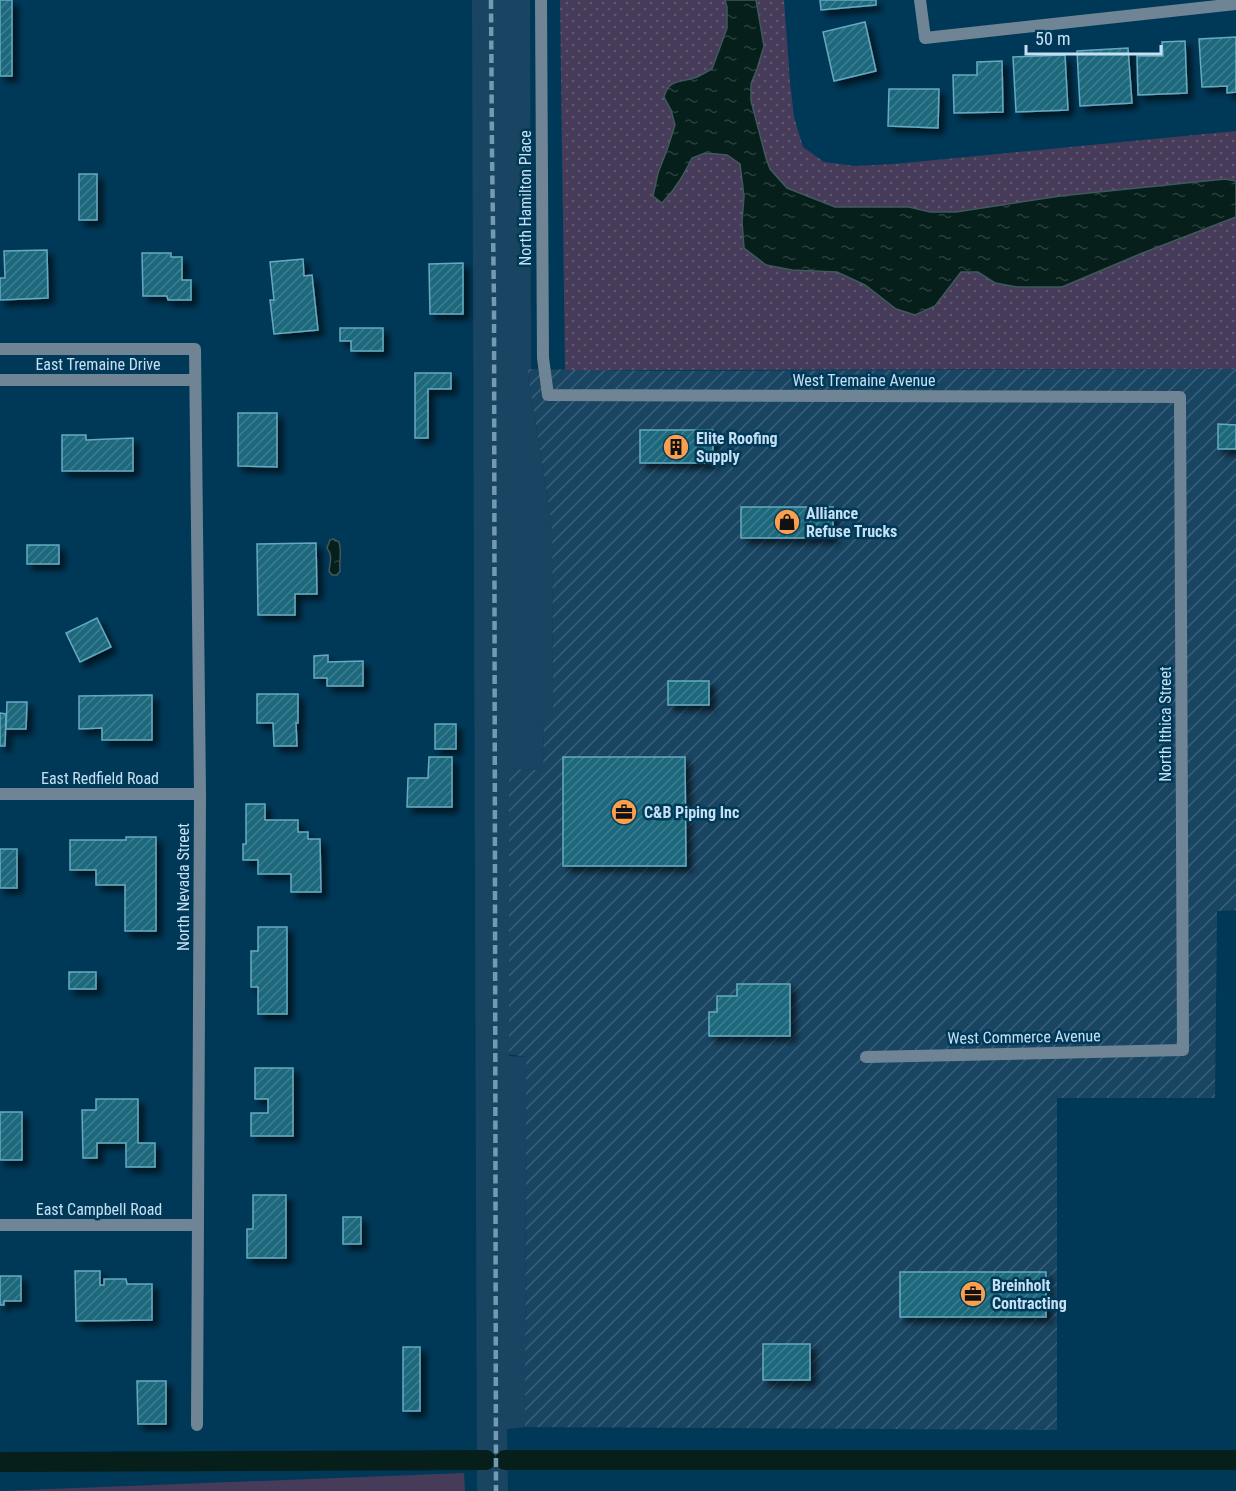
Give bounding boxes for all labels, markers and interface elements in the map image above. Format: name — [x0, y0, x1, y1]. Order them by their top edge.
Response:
scale bar — [1026, 18, 1161, 56]
text: 50 m — [1035, 28, 1070, 49]
street label: North Hamilton Place — [516, 130, 535, 266]
street label: East Tremaine Drive — [35, 355, 161, 374]
street label: West Tremaine Avenue — [792, 371, 936, 390]
place label: Elite Roofing Supply — [696, 429, 778, 466]
building icon: Elite Roofing Supply — [661, 432, 691, 462]
place label: Alliance Refuse Trucks — [806, 504, 897, 541]
shop icon: Alliance Refuse Trucks — [772, 507, 802, 537]
street label: North Ithica Street — [1156, 666, 1175, 782]
street label: East Redfield Road — [41, 769, 159, 788]
office icon: C&B Piping Inc — [609, 797, 639, 827]
place label: C&B Piping Inc — [644, 803, 739, 822]
street label: North Nevada Street — [174, 823, 193, 951]
street label: West Commerce Avenue — [947, 1026, 1101, 1048]
street label: East Campbell Road — [36, 1200, 162, 1219]
place label: Breinholt Contracting — [992, 1276, 1067, 1313]
office icon: Breinholt Contracting — [958, 1279, 988, 1309]

